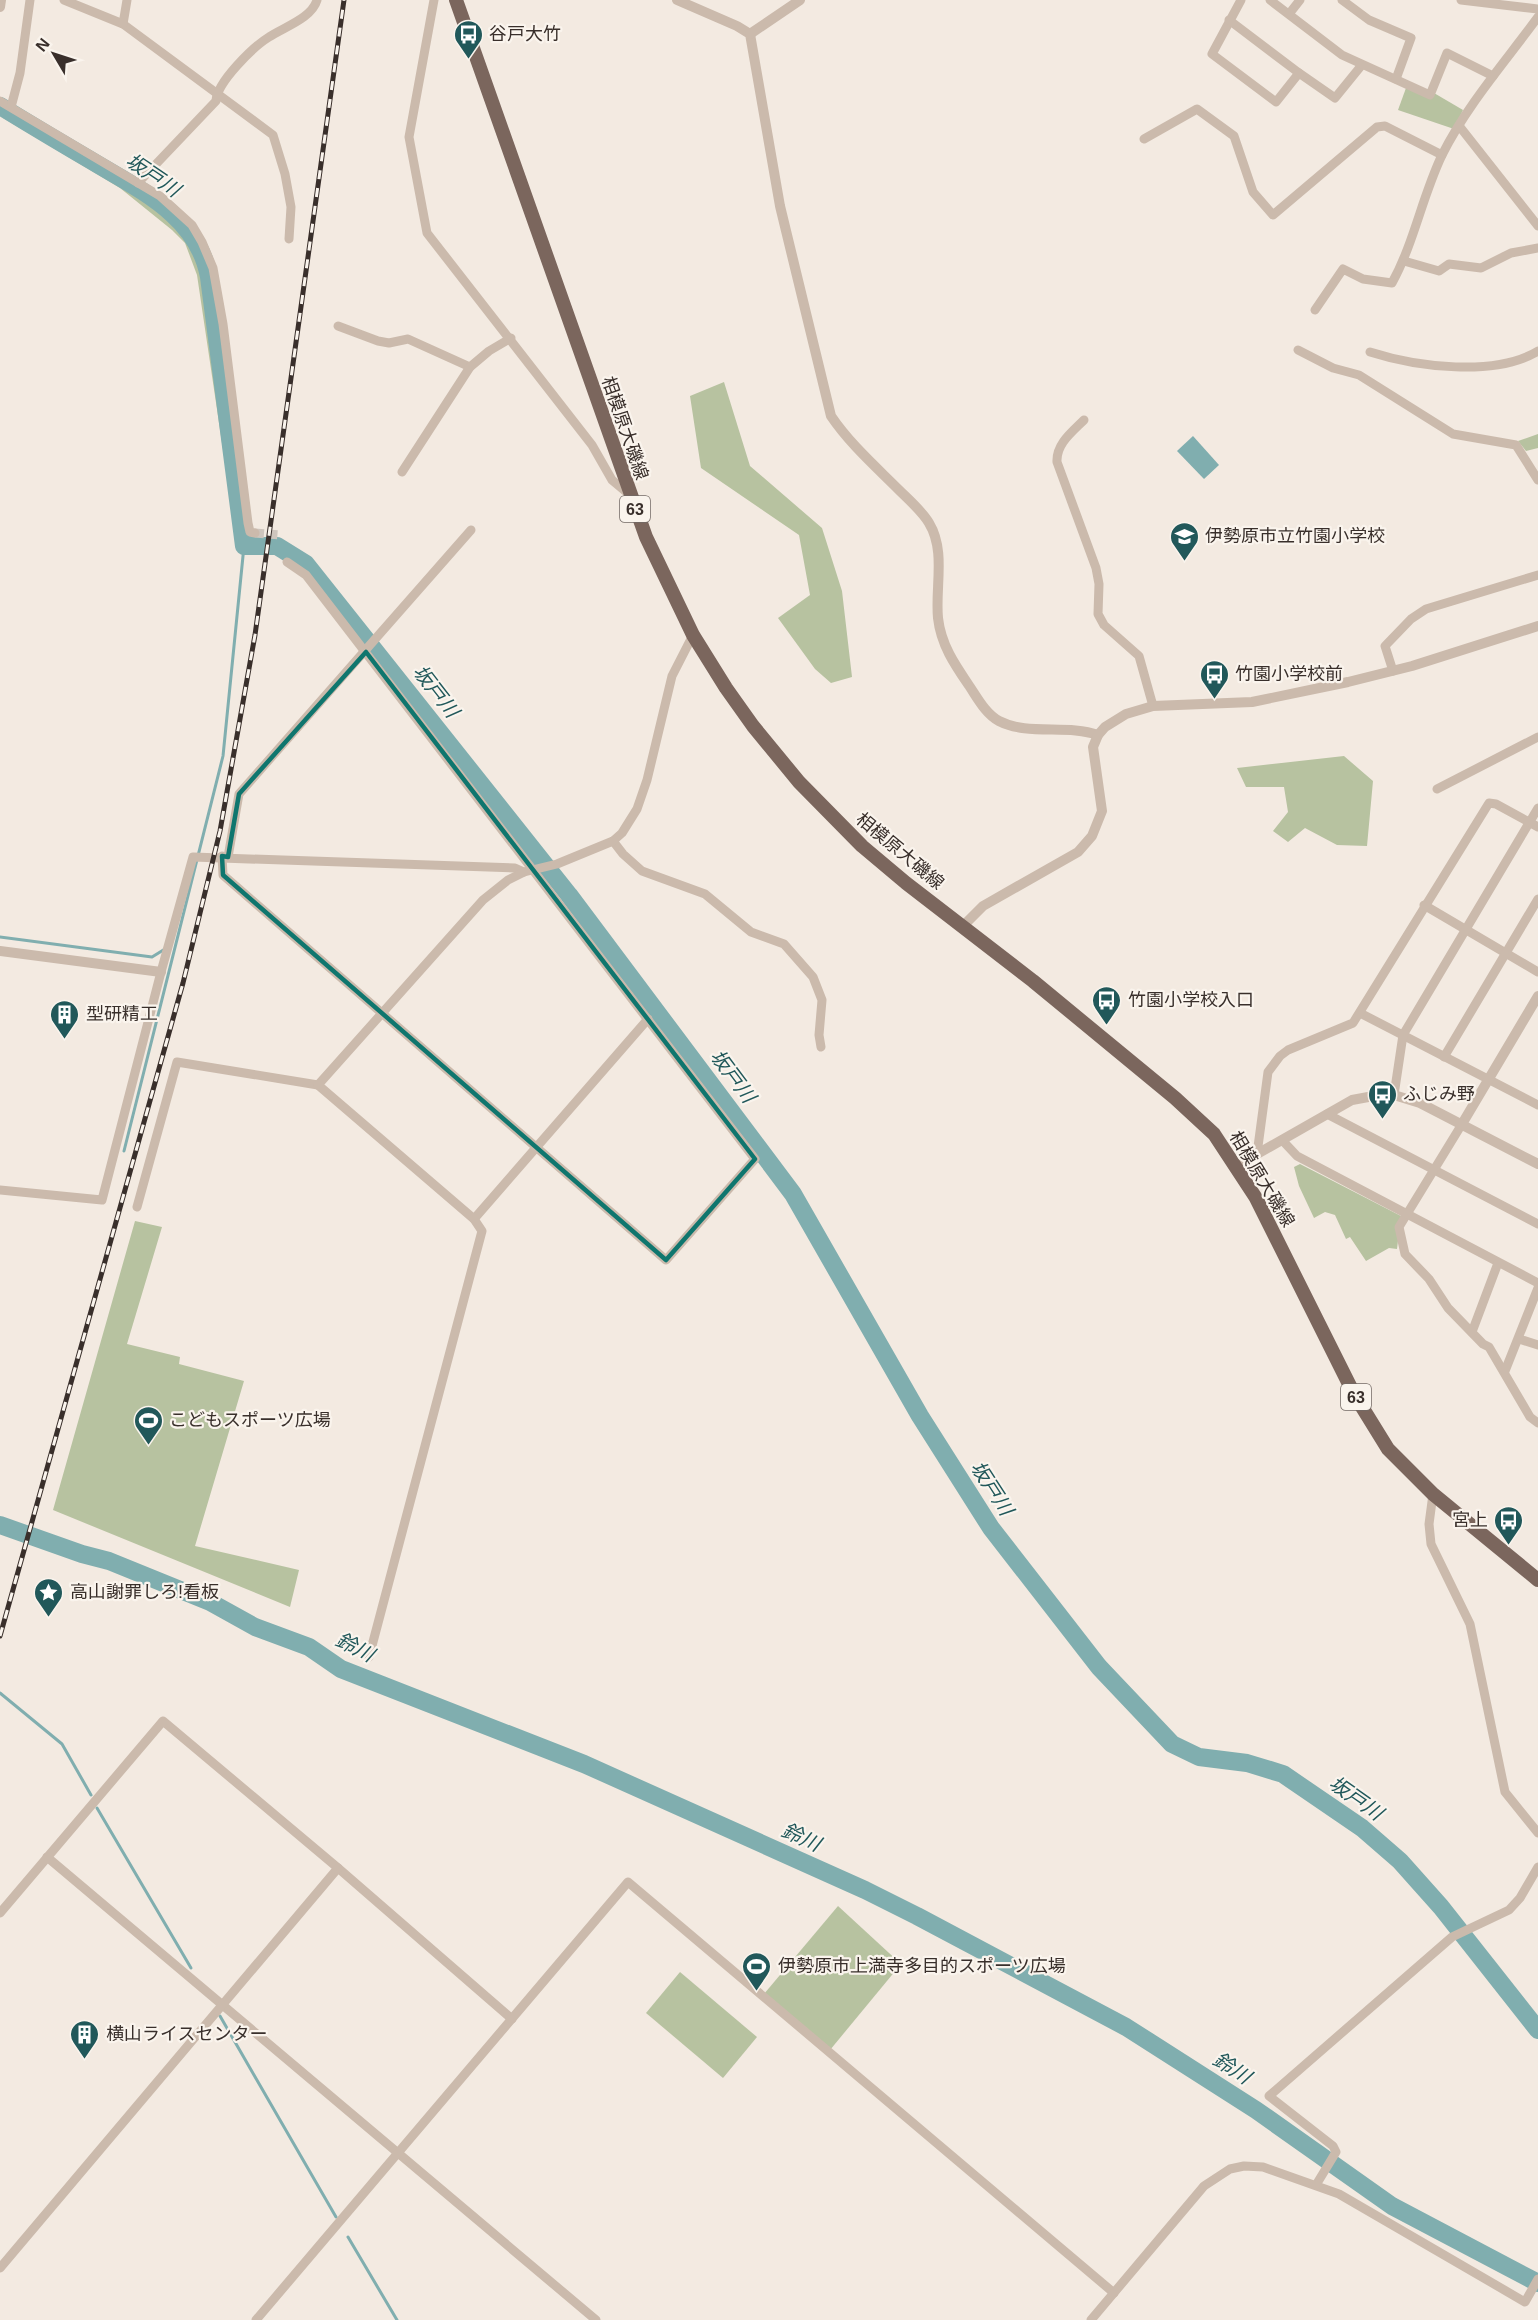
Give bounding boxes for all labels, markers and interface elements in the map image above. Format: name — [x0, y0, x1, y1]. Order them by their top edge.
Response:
bus stop icon: 谷戸大竹 — [452, 18, 484, 60]
north arrow — [24, 24, 84, 84]
place label: 谷戸大竹 — [489, 24, 561, 44]
text: N — [32, 35, 53, 55]
water label: 坂戸川 — [122, 149, 186, 202]
street label: 相模原大磯線 — [598, 374, 652, 482]
road number: 63 — [620, 496, 650, 522]
school or university icon: 伊勢原市立竹園小学校 — [1168, 520, 1200, 562]
place label: 伊勢原市立竹園小学校 — [1205, 526, 1385, 546]
bus stop icon: 竹園小学校前 — [1198, 658, 1230, 700]
water label: 坂戸川 — [409, 661, 464, 723]
place label: 竹園小学校前 — [1235, 664, 1343, 684]
street label: 相模原大磯線 — [852, 809, 948, 893]
bus stop icon: 竹園小学校入口 — [1091, 984, 1123, 1026]
place label: 竹園小学校入口 — [1128, 990, 1254, 1010]
building icon: 型研精工 — [49, 998, 81, 1040]
place label: 型研精工 — [86, 1004, 158, 1024]
water label: 坂戸川 — [706, 1045, 761, 1108]
bus stop icon: ふじみ野 — [1366, 1078, 1398, 1120]
place label: ふじみ野 — [1403, 1084, 1475, 1104]
street label: 相模原大磯線 — [1226, 1128, 1298, 1230]
road number: 63 — [1341, 1384, 1371, 1410]
sports icon: こどもスポーツ広場 — [132, 1404, 164, 1446]
place label: こどもスポーツ広場 — [169, 1410, 331, 1430]
water label: 坂戸川 — [966, 1457, 1019, 1521]
bus stop icon: 宮上 — [1493, 1504, 1525, 1546]
place label: 宮上 — [1452, 1510, 1488, 1530]
place icon: 高山謝罪しろ!看板 — [33, 1576, 65, 1618]
place label: 高山謝罪しろ!看板 — [70, 1582, 219, 1602]
water label: 鈴川 — [332, 1628, 380, 1667]
water label: 坂戸川 — [1325, 1772, 1389, 1825]
water label: 鈴川 — [778, 1819, 826, 1856]
sports icon: 伊勢原市上満寺多目的スポーツ広場 — [741, 1950, 773, 1992]
place label: 伊勢原市上満寺多目的スポーツ広場 — [778, 1956, 1066, 1976]
building icon: 横山ライスセンター — [69, 2018, 101, 2060]
place label: 横山ライスセンター — [106, 2024, 267, 2044]
water label: 鈴川 — [1209, 2048, 1256, 2089]

